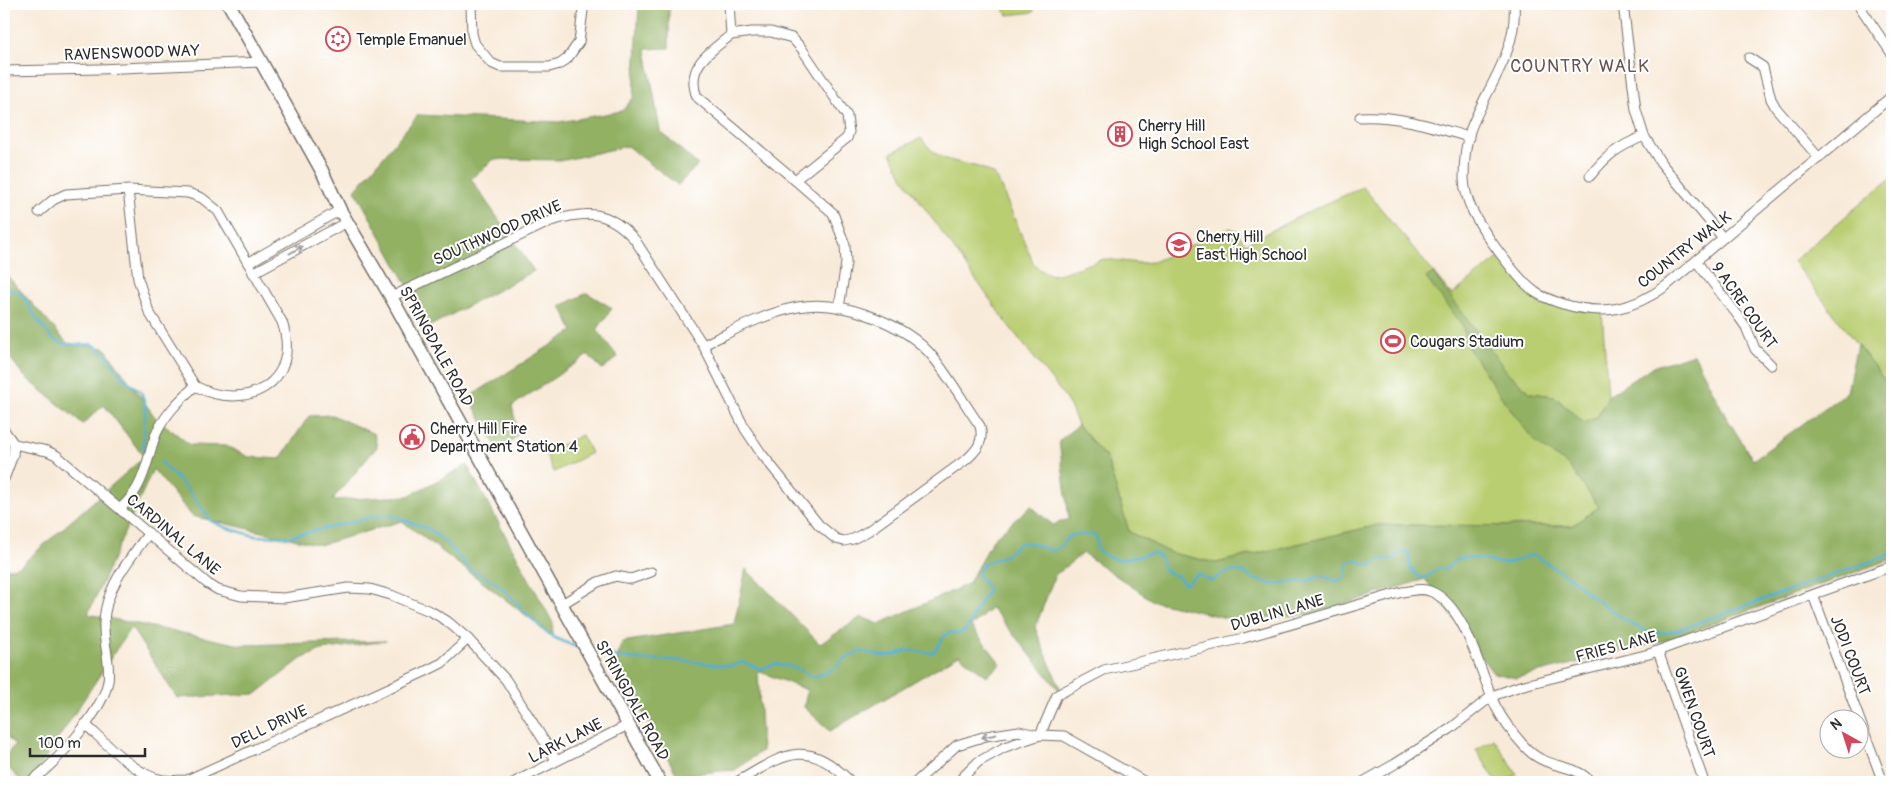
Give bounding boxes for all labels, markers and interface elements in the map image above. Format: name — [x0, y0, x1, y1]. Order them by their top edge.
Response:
synagogue icon: Temple Emanuel — [325, 26, 351, 52]
place label: Temple Emanuel — [356, 30, 467, 50]
street label: RAVENSWOOD WAY — [64, 41, 200, 65]
district label: COUNTRY WALK — [1510, 55, 1650, 78]
place label: Cherry Hill High School East — [1138, 116, 1249, 154]
building icon: Cherry Hill High School East — [1107, 121, 1133, 147]
street label: SOUTHWOOD DRIVE — [430, 196, 565, 270]
street label: COUNTRY WALK — [1634, 207, 1736, 293]
place label: Cherry Hill East High School — [1196, 227, 1307, 265]
school or university icon: Cherry Hill East High School — [1166, 232, 1192, 258]
one-way arrow — [288, 245, 303, 254]
street label: 9 ACRE COURT — [1707, 258, 1781, 353]
street label: SPRINGDALE ROAD — [395, 283, 477, 410]
sports icon: Cougars Stadium — [1380, 328, 1406, 354]
place label: Cougars Stadium — [1410, 332, 1524, 352]
place label: Cherry Hill Fire Department Station 4 — [430, 419, 578, 457]
public building icon: Cherry Hill Fire Department Station 4 — [399, 424, 425, 450]
street label: CARDINAL LANE — [122, 490, 224, 580]
street label: DUBLIN LANE — [1228, 590, 1326, 636]
street label: JODI COURT — [1826, 613, 1874, 698]
street label: FRIES LANE — [1574, 627, 1659, 667]
street label: SPRINGDALE ROAD — [591, 637, 673, 764]
street label: GWEN COURT — [1669, 664, 1719, 761]
street label: DELL DRIVE — [228, 701, 311, 753]
north arrow — [1818, 708, 1868, 758]
street label: LARK LANE — [525, 714, 606, 768]
text: N — [1827, 715, 1845, 734]
scale bar — [30, 726, 145, 758]
one-way arrow — [982, 732, 998, 741]
text: 100 m — [38, 734, 81, 753]

